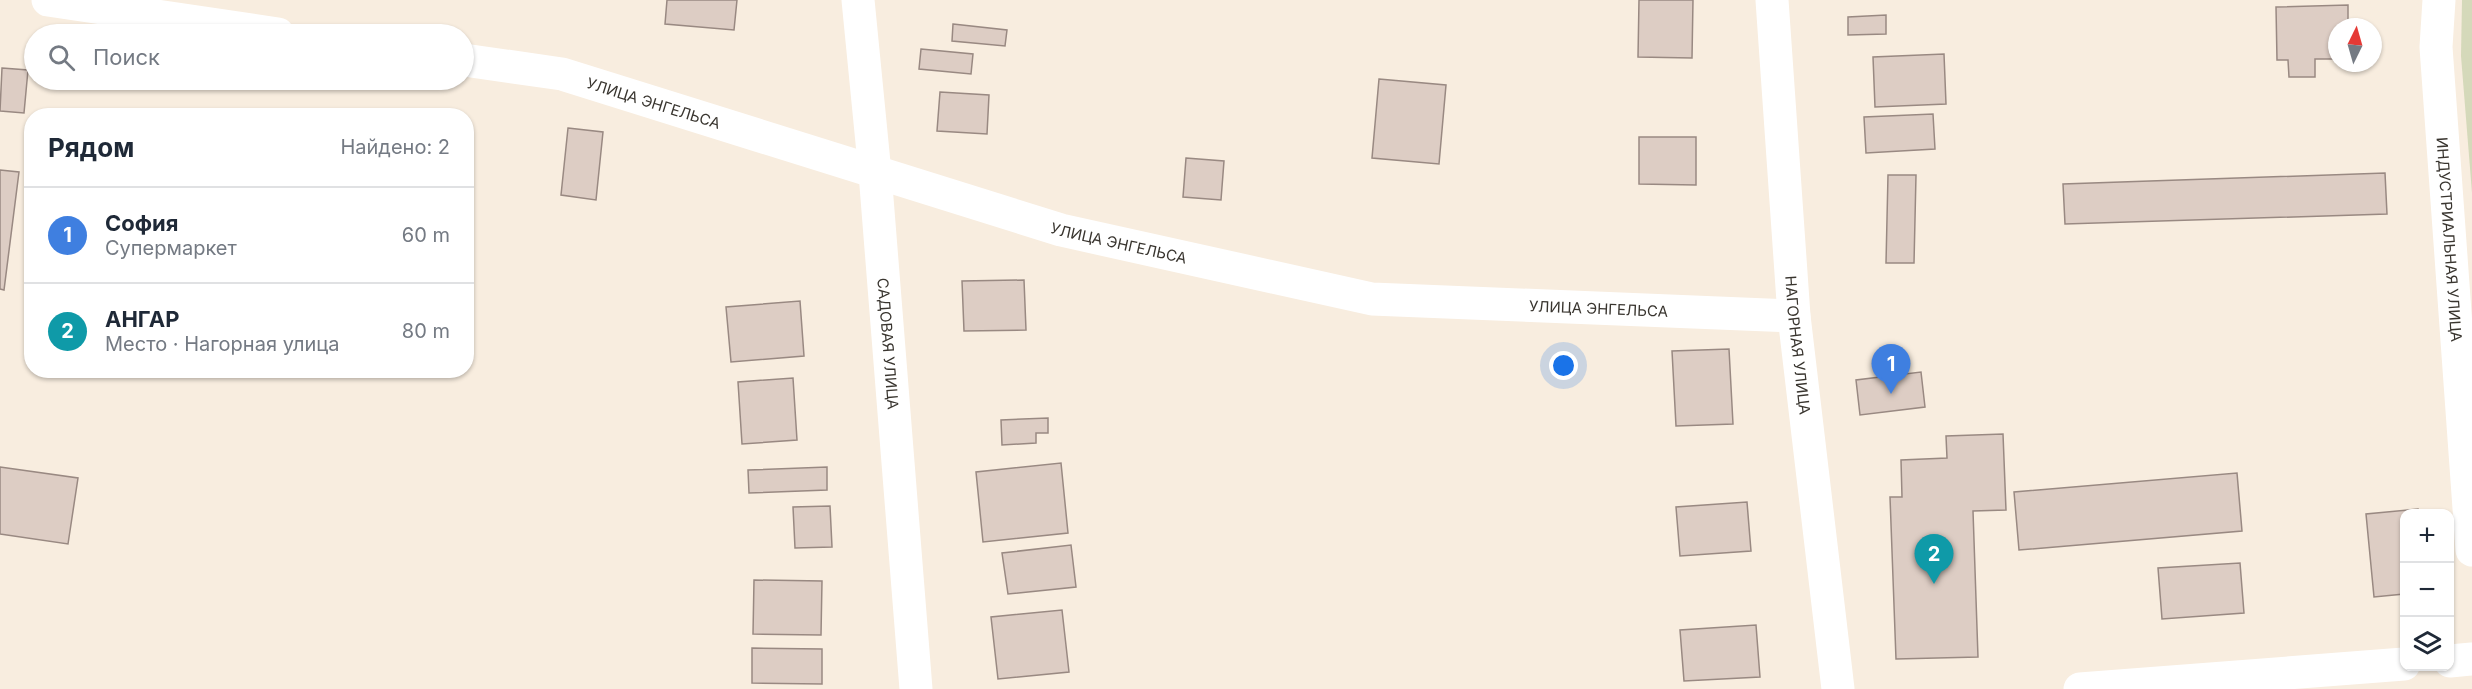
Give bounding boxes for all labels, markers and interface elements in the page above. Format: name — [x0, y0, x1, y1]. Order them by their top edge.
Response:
north arrow — [2328, 18, 2382, 72]
search box — [24, 24, 474, 90]
icon: search — [45, 41, 78, 74]
text: Поиск — [93, 44, 160, 70]
street label: УЛИЦА ЭНГЕЛЬСА — [584, 73, 723, 132]
text: Рядом — [48, 132, 134, 163]
text: Найдено: 2 — [340, 135, 450, 159]
street label: ИНДУСТРИАЛЬНАЯ УЛИЦА — [2433, 136, 2467, 342]
text: София — [105, 210, 179, 236]
street label: УЛИЦА ЭНГЕЛЬСА — [1048, 218, 1189, 267]
text: 1 — [63, 223, 72, 247]
text: 60 m — [402, 223, 450, 247]
text: Супермаркет — [105, 236, 237, 260]
street label: НАГОРНАЯ УЛИЦА — [1782, 275, 1815, 415]
street label: САДОВАЯ УЛИЦА — [874, 277, 903, 410]
street label: УЛИЦА ЭНГЕЛЬСА — [1528, 296, 1668, 320]
text: АНГАР — [105, 306, 179, 332]
text: 2 — [61, 319, 74, 343]
text: 80 m — [402, 319, 450, 343]
text: Место · Нагорная улица — [105, 332, 339, 356]
pin: 1 — [1872, 344, 1910, 394]
your location — [1549, 351, 1578, 380]
map controls — [2400, 509, 2454, 671]
button: + — [2400, 509, 2454, 563]
pin: 2 — [1914, 534, 1954, 584]
button: − — [2400, 563, 2454, 617]
button: layers — [2400, 617, 2454, 671]

